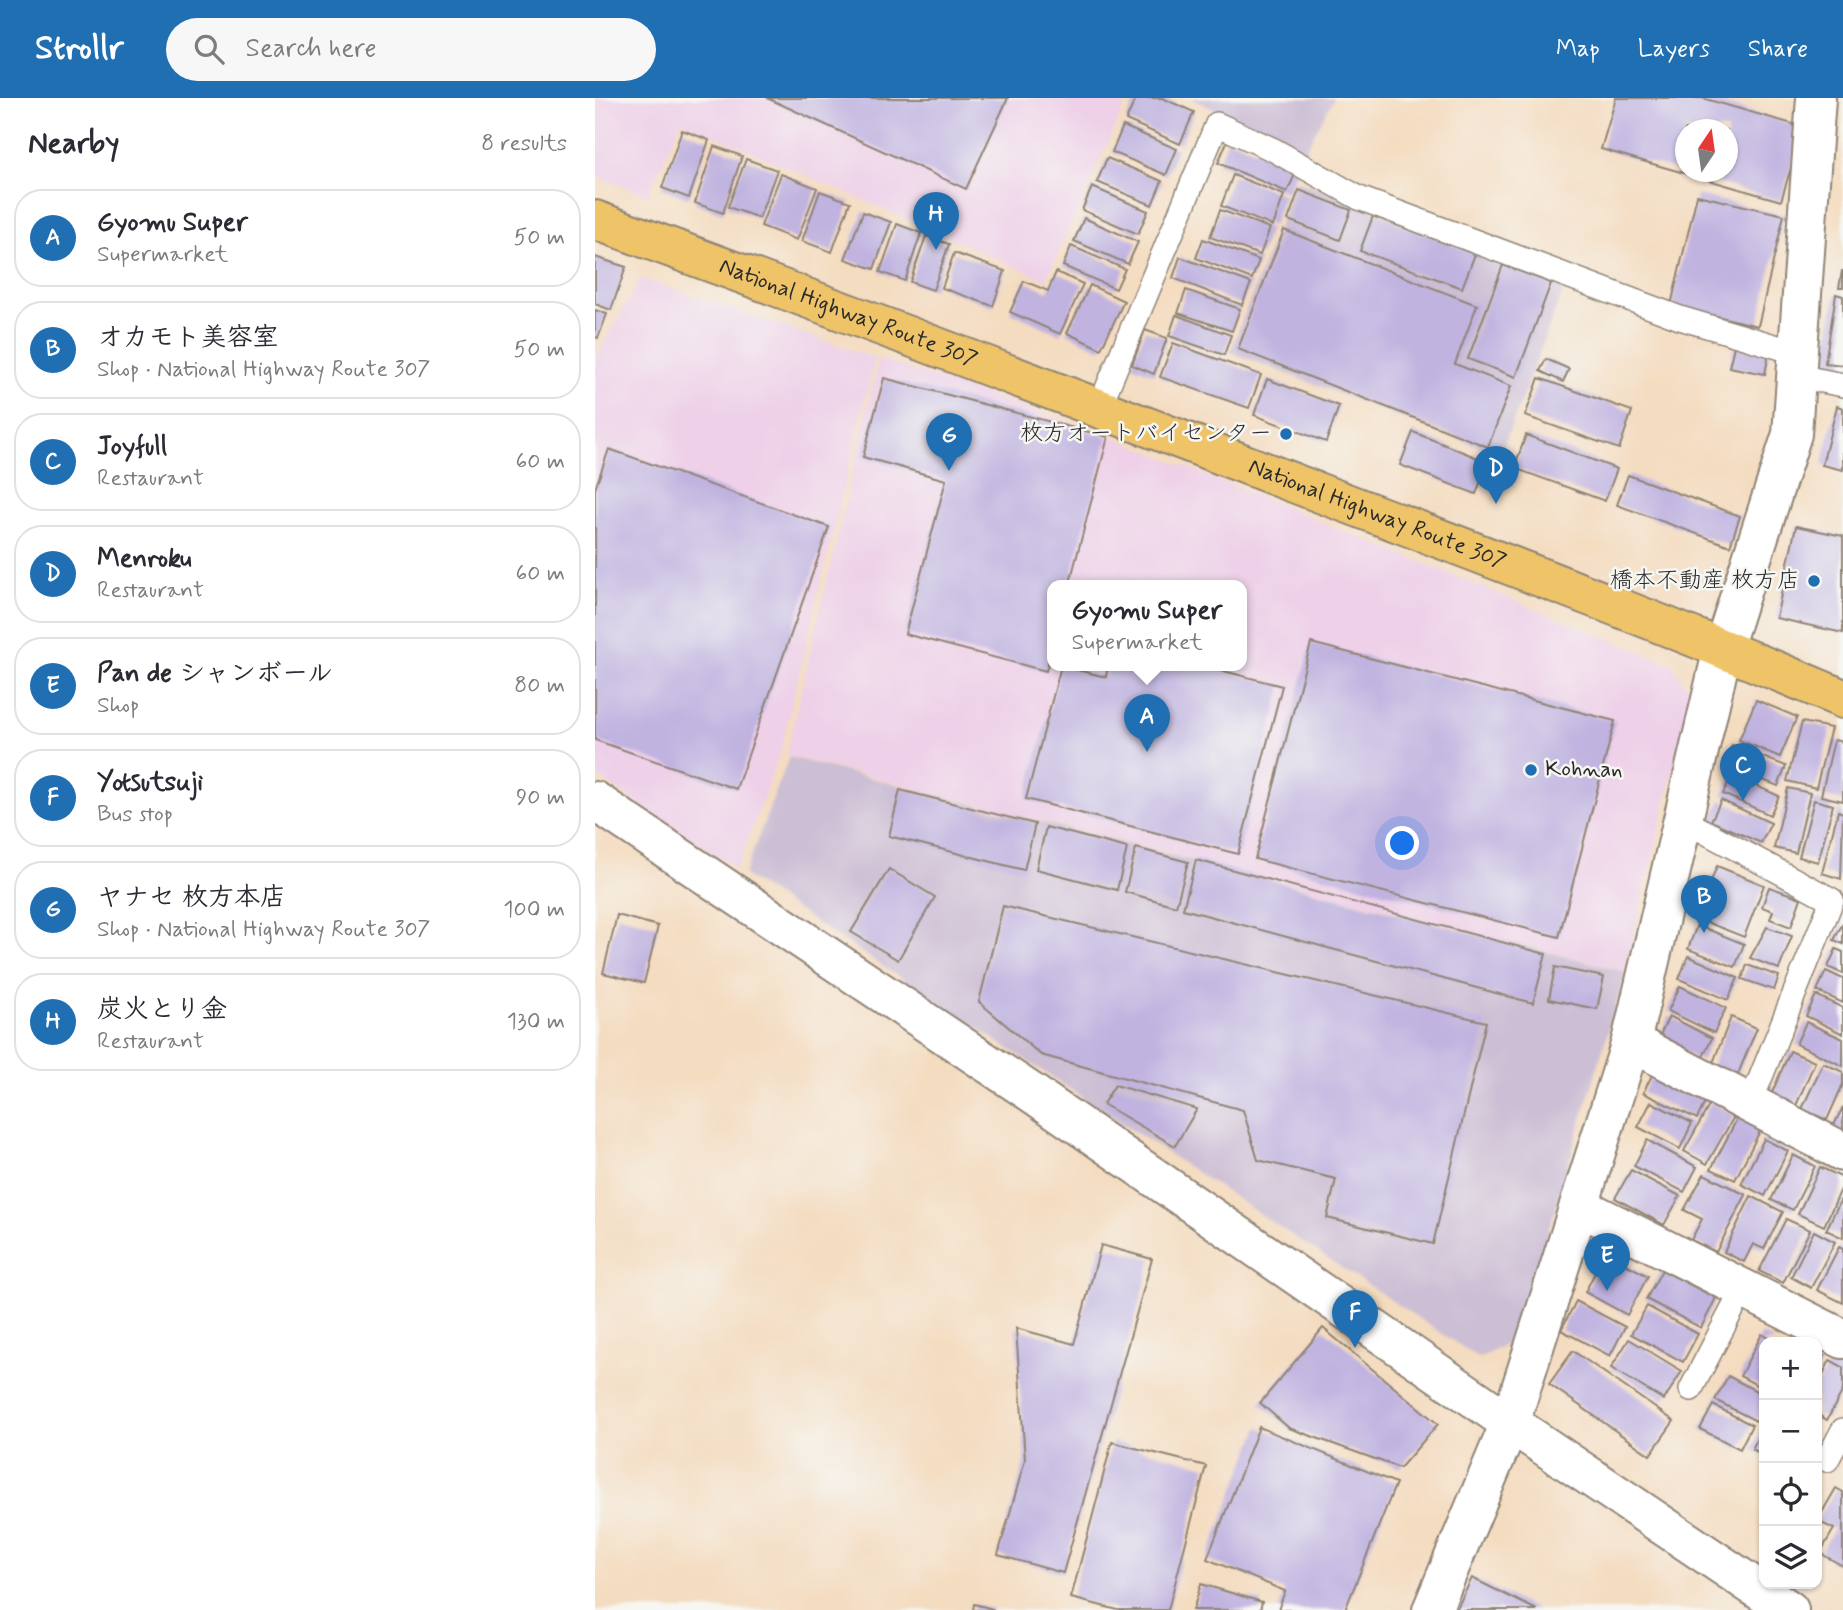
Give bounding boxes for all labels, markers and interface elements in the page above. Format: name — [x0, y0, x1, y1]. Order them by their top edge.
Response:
search box — [166, 18, 656, 81]
text: Strollr — [35, 27, 124, 71]
icon: search — [190, 30, 228, 68]
text: Search here — [246, 32, 377, 66]
text: Map — [1556, 34, 1600, 65]
text: Layers — [1638, 34, 1710, 65]
text: Share — [1748, 34, 1808, 65]
north arrow — [1675, 119, 1738, 182]
text: Nearby — [28, 124, 119, 163]
text: 8 results — [481, 129, 567, 159]
pin: H — [913, 192, 959, 250]
text: Gyomu Super — [97, 206, 248, 240]
text: A — [45, 223, 61, 253]
text: 50 m — [514, 223, 565, 253]
text: Supermarket — [97, 240, 228, 270]
street label: National Highway Route 307 — [715, 252, 982, 376]
text: オカモト美容室 — [97, 321, 278, 355]
text: B — [46, 335, 60, 365]
text: 50 m — [514, 335, 565, 365]
text: Shop · National Highway Route 307 — [97, 355, 430, 385]
pin: G — [926, 413, 972, 471]
place label: 枚方オートバイセンター — [1020, 419, 1272, 449]
marker: 枚方オートバイセンター — [1278, 426, 1294, 442]
text: Joyfull — [97, 430, 167, 464]
pin: D — [1473, 446, 1519, 504]
text: C — [45, 447, 61, 477]
text: 60 m — [516, 447, 565, 477]
street label: National Highway Route 307 — [1244, 452, 1511, 578]
text: Restaurant — [97, 464, 204, 494]
text: Menroku — [97, 542, 192, 576]
text: D — [45, 559, 61, 589]
text: 60 m — [516, 559, 565, 589]
place label: 橋本不動産 枚方店 — [1610, 566, 1800, 596]
marker: 橋本不動産 枚方店 — [1806, 573, 1822, 589]
text: Restaurant — [97, 576, 204, 606]
popup — [1047, 580, 1247, 671]
text: Gyomu Super — [1072, 594, 1222, 628]
text: Supermarket — [1072, 628, 1203, 658]
text: Pan de シャンボール — [97, 657, 333, 691]
text: E — [46, 671, 60, 701]
text: 80 m — [514, 671, 565, 701]
text: Shop — [97, 691, 139, 721]
pin: A — [1124, 694, 1170, 752]
pin: C — [1720, 743, 1766, 801]
place label: Kohnan — [1545, 755, 1623, 785]
marker: Kohnan — [1523, 762, 1539, 778]
text: Yotsutsuji — [97, 766, 203, 800]
text: F — [47, 783, 59, 813]
text: 90 m — [516, 783, 565, 813]
text: Bus stop — [97, 800, 173, 830]
your location — [1385, 826, 1419, 860]
pin: B — [1681, 875, 1727, 933]
text: ヤナセ 枚方本店 — [97, 881, 286, 915]
text: G — [45, 895, 61, 925]
text: 100 m — [503, 895, 565, 925]
text: Shop · National Highway Route 307 — [97, 915, 430, 945]
text: 炭火とり金 — [97, 993, 227, 1027]
text: H — [45, 1007, 61, 1037]
text: 130 m — [507, 1007, 565, 1037]
text: Restaurant — [97, 1027, 204, 1057]
pin: E — [1584, 1233, 1630, 1291]
pin: F — [1332, 1290, 1378, 1348]
map controls — [1759, 1337, 1822, 1589]
button: + — [1759, 1337, 1822, 1400]
button: − — [1759, 1400, 1822, 1463]
button: locate — [1759, 1463, 1822, 1526]
button: layers — [1759, 1526, 1822, 1589]

